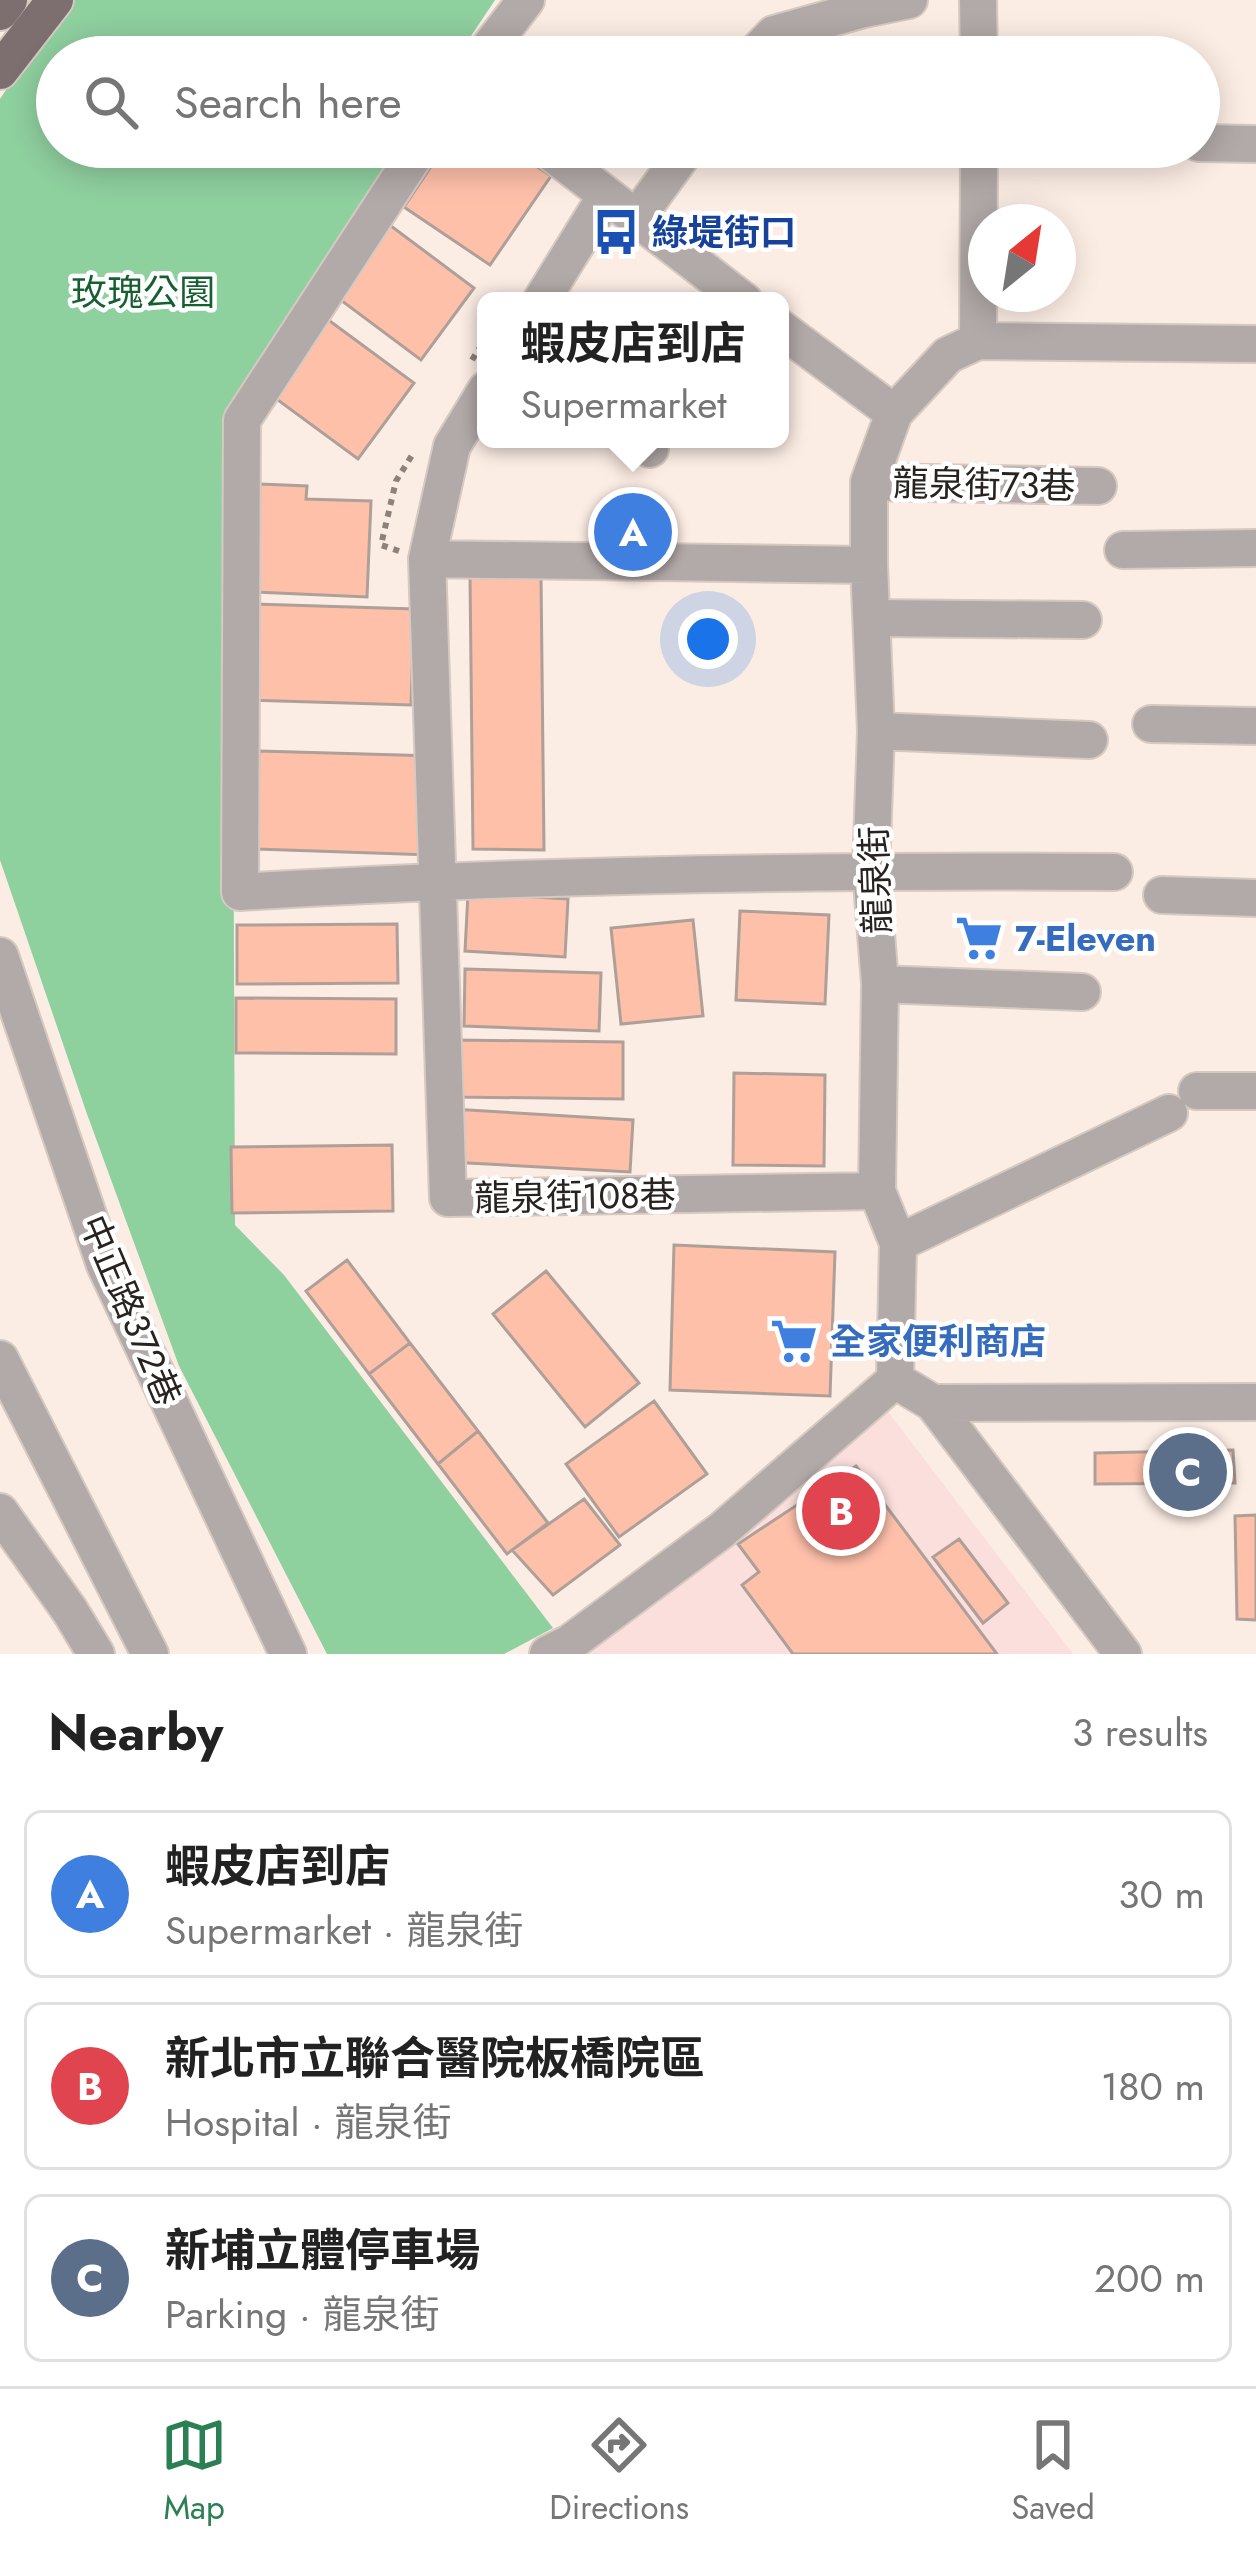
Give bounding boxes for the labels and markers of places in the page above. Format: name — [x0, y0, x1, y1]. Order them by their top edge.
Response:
place label: 綠堤街口 — [652, 206, 796, 258]
bus stop icon: 綠堤街口 — [591, 207, 641, 257]
pin: A — [594, 487, 672, 577]
place label: 7-Eleven — [1015, 912, 1156, 964]
supermarket icon: 7-Eleven — [954, 913, 1004, 963]
place label: 全家便利商店 — [830, 1315, 1046, 1367]
supermarket icon: 全家便利商店 — [769, 1316, 819, 1366]
pin: C — [1149, 1427, 1227, 1517]
pin: B — [802, 1466, 880, 1556]

